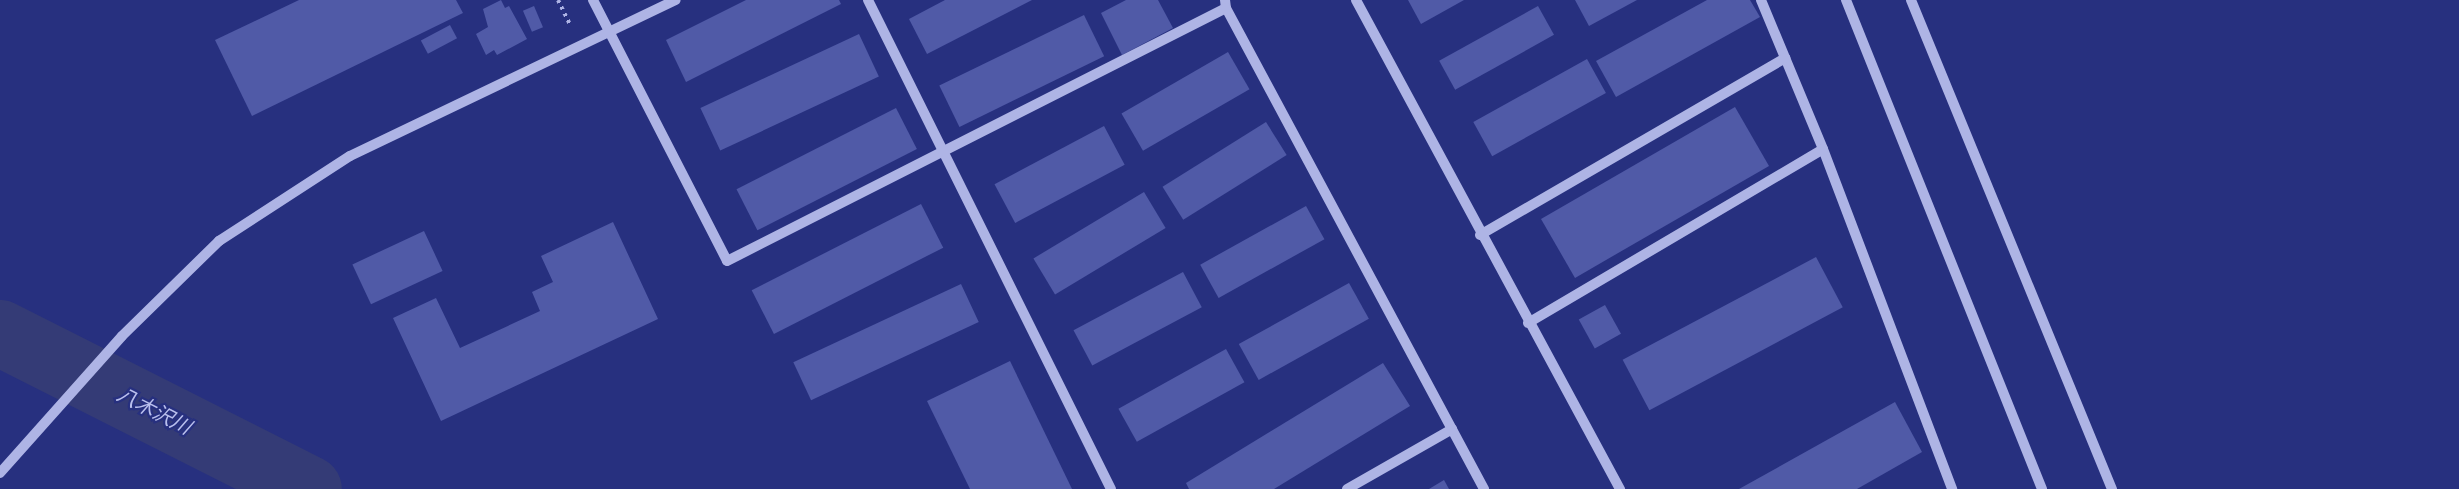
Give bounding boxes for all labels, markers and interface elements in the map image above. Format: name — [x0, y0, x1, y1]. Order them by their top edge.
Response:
water label: 八木沢川 — [113, 382, 195, 440]

